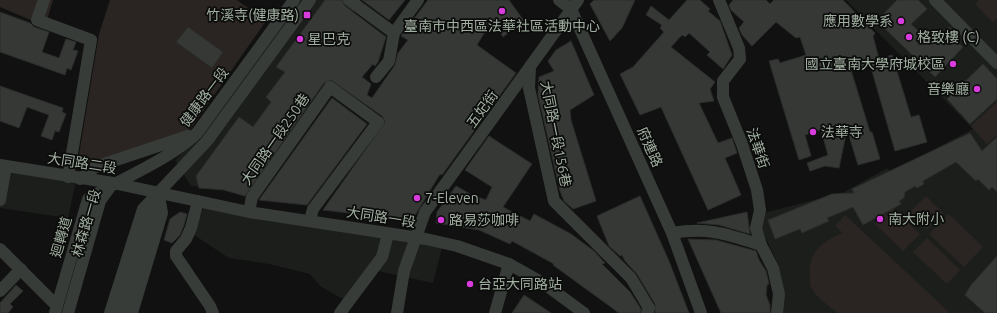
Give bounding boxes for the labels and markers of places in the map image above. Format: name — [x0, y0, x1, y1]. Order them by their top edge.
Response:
marker: 臺南市中西區法華社區活動中心 — [497, 6, 507, 16]
place label: 竹溪寺(健康路) — [206, 7, 299, 23]
marker: 竹溪寺(健康路) — [302, 10, 312, 20]
place label: 應用數學系 — [823, 13, 893, 29]
marker: 應用數學系 — [896, 16, 906, 26]
place label: 臺南市中西區法華社區活動中心 — [404, 18, 600, 34]
place label: 格致樓 (C) — [917, 29, 980, 45]
place label: 星巴克 — [308, 31, 350, 47]
marker: 格致樓 (C) — [904, 32, 914, 42]
marker: 星巴克 — [295, 34, 305, 44]
place label: 國立臺南大學府城校區 — [805, 56, 945, 72]
marker: 國立臺南大學府城校區 — [948, 59, 958, 69]
place label: 音樂廳 — [927, 81, 969, 97]
marker: 音樂廳 — [972, 84, 982, 94]
place label: 法華寺 — [821, 124, 863, 140]
marker: 法華寺 — [808, 127, 818, 137]
place label: 7-Eleven — [425, 190, 479, 206]
marker: 7-Eleven — [412, 193, 422, 203]
place label: 南大附小 — [888, 211, 944, 227]
place label: 路易莎咖啡 — [449, 212, 519, 228]
marker: 南大附小 — [875, 214, 885, 224]
marker: 路易莎咖啡 — [436, 215, 446, 225]
place label: 台亞大同路站 — [478, 276, 562, 292]
marker: 台亞大同路站 — [465, 279, 475, 289]

